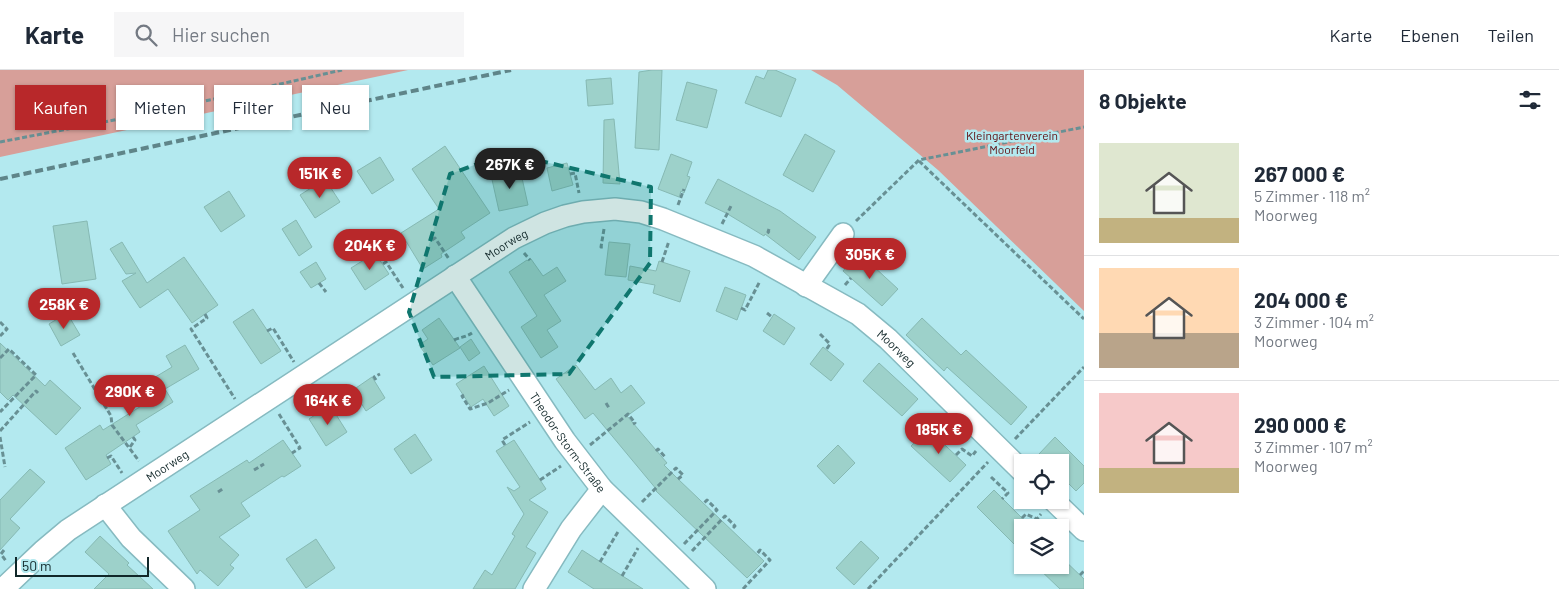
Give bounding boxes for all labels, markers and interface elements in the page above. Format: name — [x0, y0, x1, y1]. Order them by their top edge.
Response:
search box — [114, 12, 464, 57]
text: Karte — [25, 20, 84, 49]
icon: search — [132, 21, 160, 49]
text: Hier suchen — [172, 23, 270, 46]
text: Karte — [1329, 24, 1372, 46]
text: Ebenen — [1400, 24, 1459, 46]
text: Teilen — [1487, 24, 1534, 46]
chip: Kaufen — [15, 85, 106, 130]
chip: Mieten — [116, 85, 204, 130]
chip: Filter — [214, 85, 292, 130]
chip: Neu — [302, 85, 369, 130]
icon: filters — [1516, 86, 1544, 114]
text: 8 Objekte — [1099, 88, 1187, 113]
park label: Kleingartenverein Moorfeld — [966, 128, 1058, 156]
pin: 267K € — [469, 148, 551, 190]
text: 267K € — [486, 154, 534, 173]
pin: 151K € — [279, 156, 361, 199]
text: 267 000 € — [1254, 161, 1345, 186]
text: 151K € — [298, 163, 342, 182]
icon: home — [1139, 163, 1199, 223]
text: 5 Zimmer · 118 m² — [1254, 186, 1370, 205]
text: Moorweg — [1254, 205, 1318, 224]
street label: Moorweg — [482, 226, 530, 262]
pin: 204K € — [329, 228, 411, 271]
text: 204K € — [344, 235, 396, 254]
pin: 305K € — [829, 238, 911, 280]
text: 305K € — [845, 244, 895, 263]
text: 204 000 € — [1254, 287, 1348, 312]
pin: 258K € — [23, 288, 105, 330]
icon: home — [1139, 288, 1199, 348]
text: 258K € — [39, 294, 89, 313]
text: 3 Zimmer · 104 m² — [1254, 312, 1374, 331]
street label: Moorweg — [875, 326, 919, 369]
text: Moorweg — [1254, 331, 1318, 350]
pin: 290K € — [89, 374, 171, 417]
text: 290K € — [105, 381, 155, 400]
pin: 164K € — [287, 384, 369, 426]
street label: Theodor-Storm-Straße — [527, 389, 609, 495]
text: 164K € — [304, 390, 352, 409]
pin: 185K € — [898, 412, 980, 455]
text: 290 000 € — [1254, 412, 1347, 437]
icon: home — [1139, 413, 1199, 473]
text: 185K € — [916, 419, 962, 438]
text: 3 Zimmer · 107 m² — [1254, 437, 1373, 456]
street label: Moorweg — [143, 446, 191, 484]
map controls — [1014, 454, 1069, 574]
button: locate — [1014, 454, 1069, 509]
text: Moorweg — [1254, 456, 1318, 475]
button: layers — [1014, 519, 1069, 574]
scale bar — [15, 554, 149, 577]
text: 50 m — [22, 557, 51, 574]

